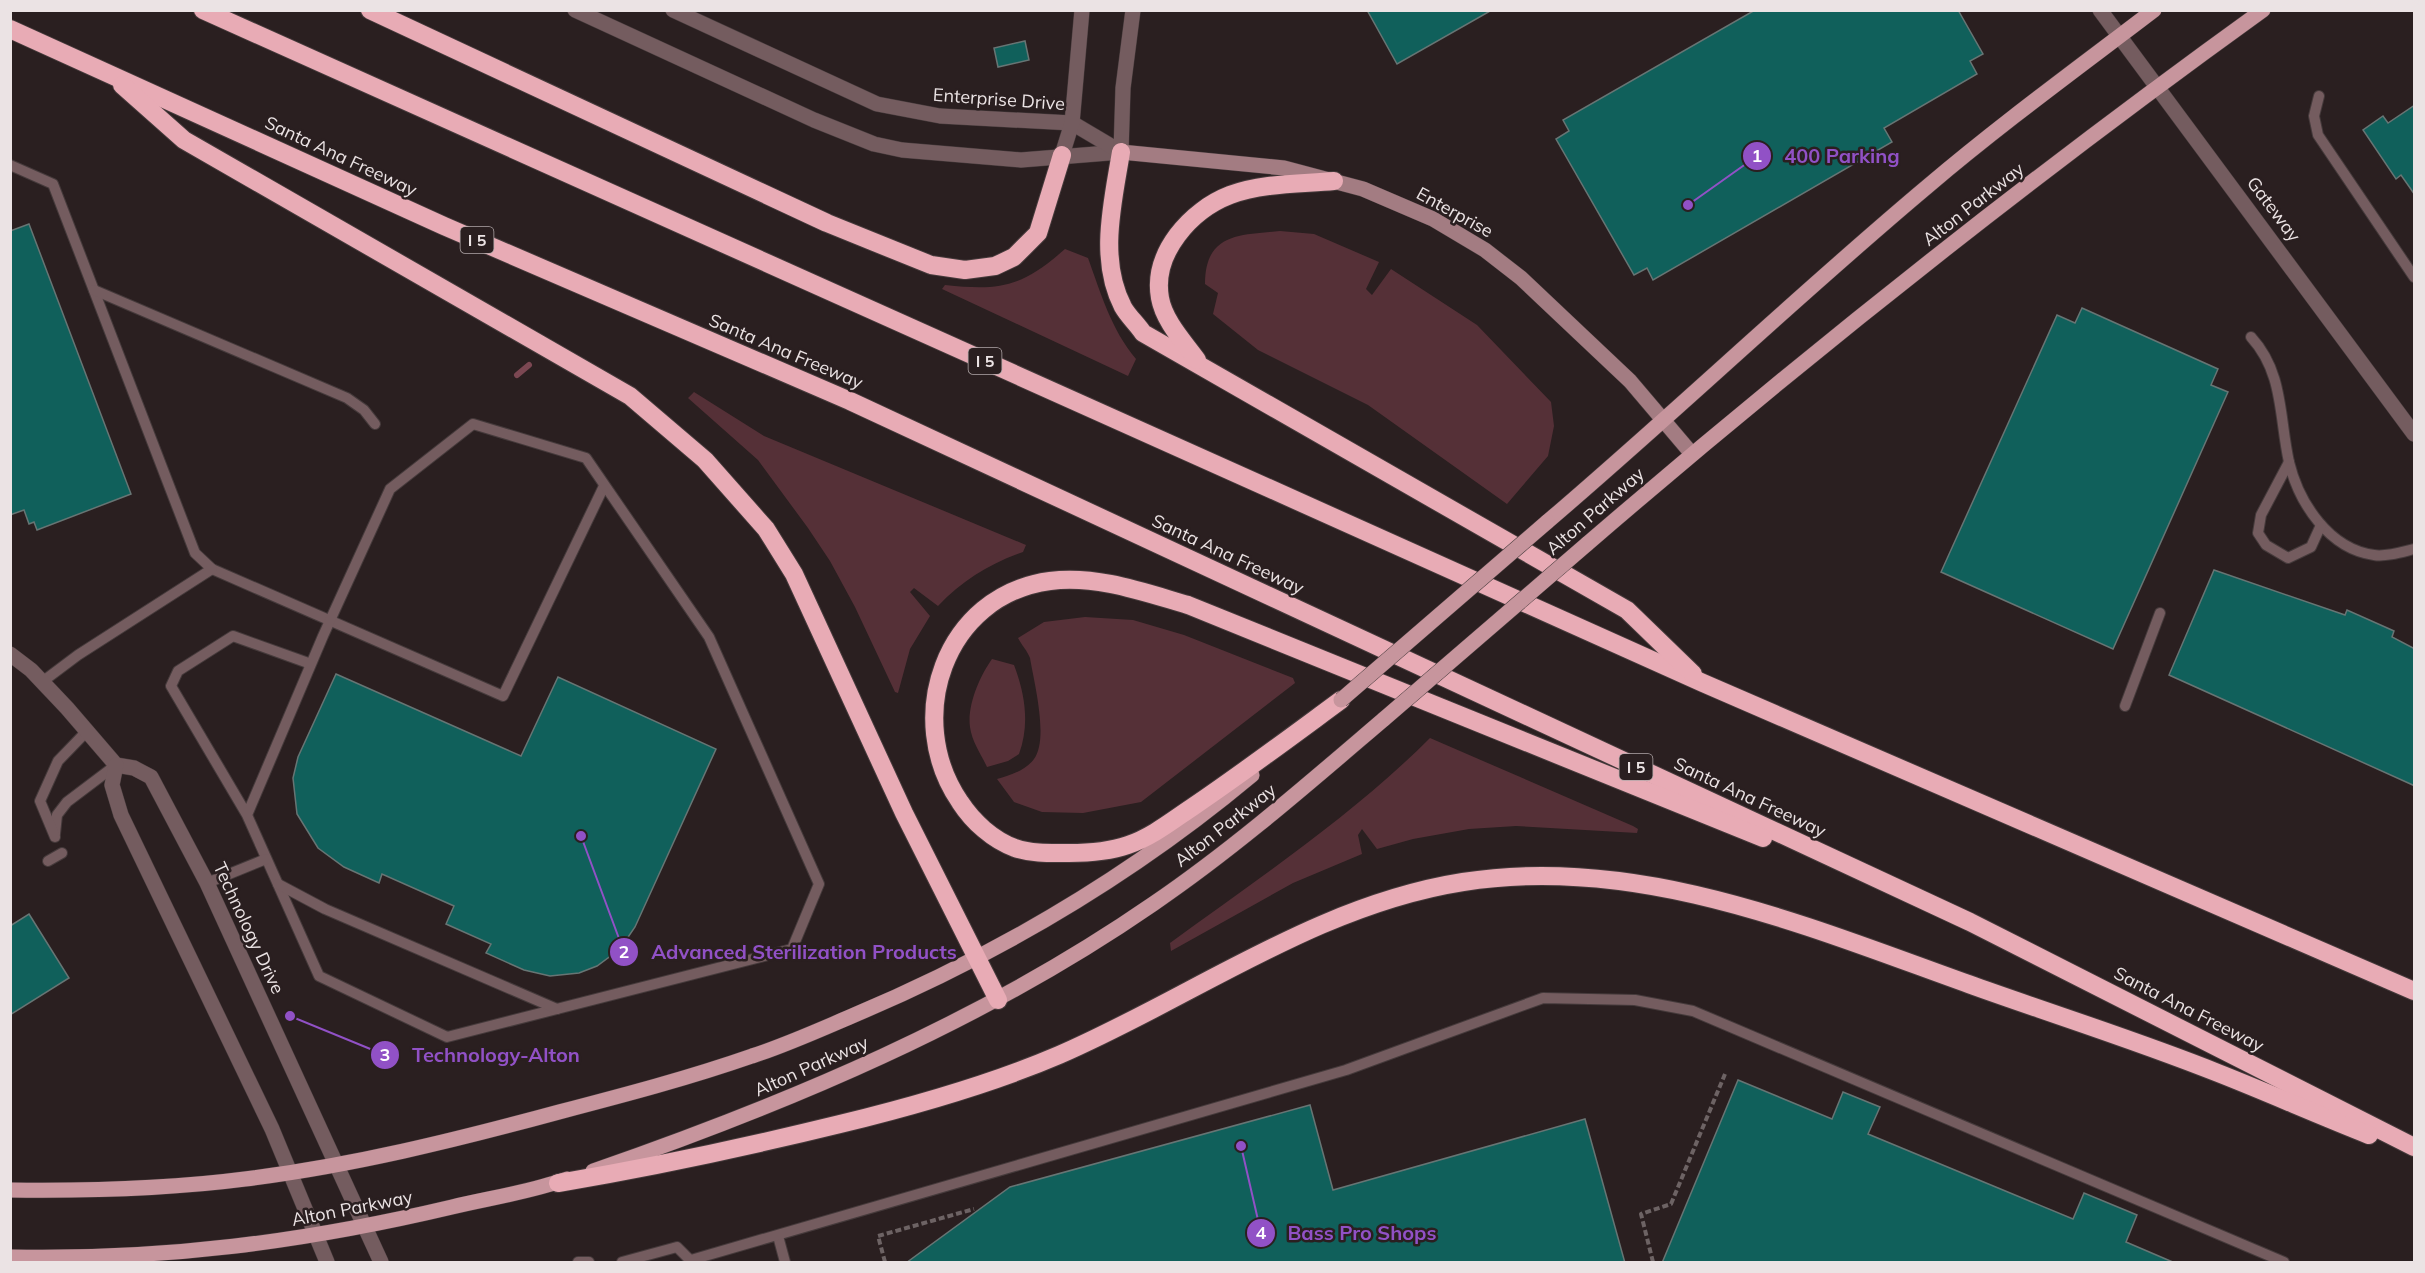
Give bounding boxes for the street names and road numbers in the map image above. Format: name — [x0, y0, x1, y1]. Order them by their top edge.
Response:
street label: Enterprise Drive — [932, 83, 1066, 115]
street label: Santa Ana Freeway — [261, 111, 421, 202]
street label: Alton Parkway — [1918, 157, 2029, 251]
street label: Gateway — [2242, 172, 2306, 246]
street label: Enterprise — [1413, 182, 1497, 242]
road number: I 5 — [460, 227, 494, 253]
street label: Santa Ana Freeway — [705, 308, 867, 394]
road number: I 5 — [968, 348, 1002, 374]
street label: Alton Parkway — [1541, 462, 1649, 560]
street label: Santa Ana Freeway — [1148, 509, 1308, 600]
street label: Santa Ana Freeway — [1670, 752, 1830, 843]
road number: I 5 — [1620, 754, 1652, 780]
street label: Alton Parkway — [1170, 778, 1281, 872]
street label: Technology Drive — [208, 858, 290, 998]
street label: Santa Ana Freeway — [2110, 961, 2268, 1057]
street label: Alton Parkway — [750, 1030, 872, 1101]
street label: Alton Parkway — [290, 1185, 415, 1231]

